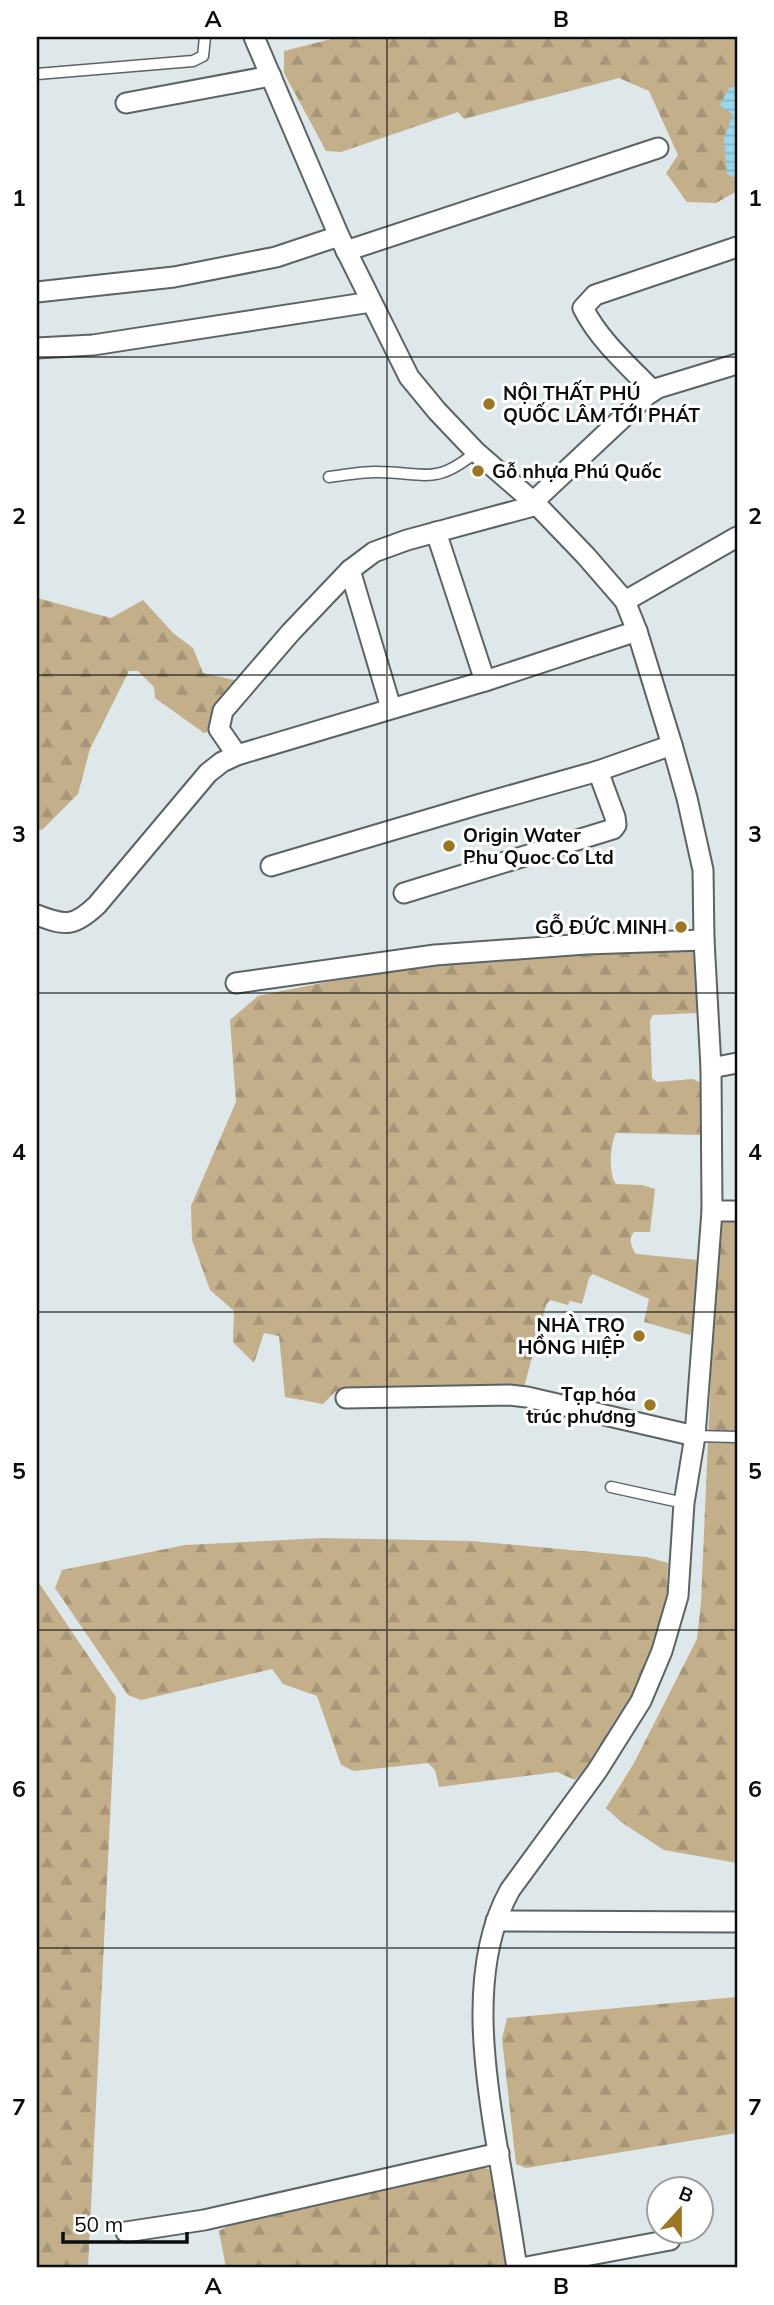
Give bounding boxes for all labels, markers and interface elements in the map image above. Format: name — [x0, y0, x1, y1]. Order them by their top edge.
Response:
text: A — [204, 4, 222, 33]
text: B — [553, 4, 569, 33]
text: 1 — [12, 183, 26, 212]
text: 1 — [748, 183, 762, 212]
place label: NỘI THẤT PHÚ QUỐC LÂM TỚI PHÁT — [503, 380, 700, 427]
marker: NỘI THẤT PHÚ QUỐC LÂM TỚI PHÁT — [481, 396, 497, 412]
place label: Gỗ nhựa Phú Quốc — [492, 459, 662, 483]
marker: Gỗ nhựa Phú Quốc — [470, 463, 486, 479]
text: 2 — [12, 501, 26, 530]
text: 2 — [748, 501, 762, 530]
text: 3 — [12, 819, 26, 848]
text: 3 — [748, 819, 762, 848]
place label: Origin Water Phu Quoc Co Ltd — [463, 823, 614, 869]
marker: Origin Water Phu Quoc Co Ltd — [441, 838, 457, 854]
place label: GỖ ĐỨC MINH — [535, 913, 667, 939]
marker: GỖ ĐỨC MINH — [673, 919, 689, 935]
text: 4 — [12, 1137, 26, 1166]
text: 4 — [748, 1137, 762, 1166]
place label: NHÀ TRỌ HỒNG HIỆP — [518, 1313, 625, 1359]
marker: NHÀ TRỌ HỒNG HIỆP — [631, 1328, 647, 1344]
place label: Tạp hóa trúc phương — [526, 1382, 636, 1428]
marker: Tạp hóa trúc phương — [642, 1397, 658, 1413]
text: 5 — [12, 1456, 26, 1485]
text: 5 — [748, 1456, 762, 1485]
text: 6 — [12, 1774, 26, 1803]
text: 6 — [748, 1774, 762, 1803]
text: 7 — [12, 2092, 26, 2121]
text: 7 — [748, 2092, 762, 2121]
north arrow — [644, 2176, 714, 2246]
text: B — [676, 2181, 697, 2208]
scale bar — [63, 2200, 187, 2244]
text: 50 m — [74, 2211, 123, 2237]
text: A — [204, 2271, 222, 2300]
text: B — [553, 2271, 569, 2300]

